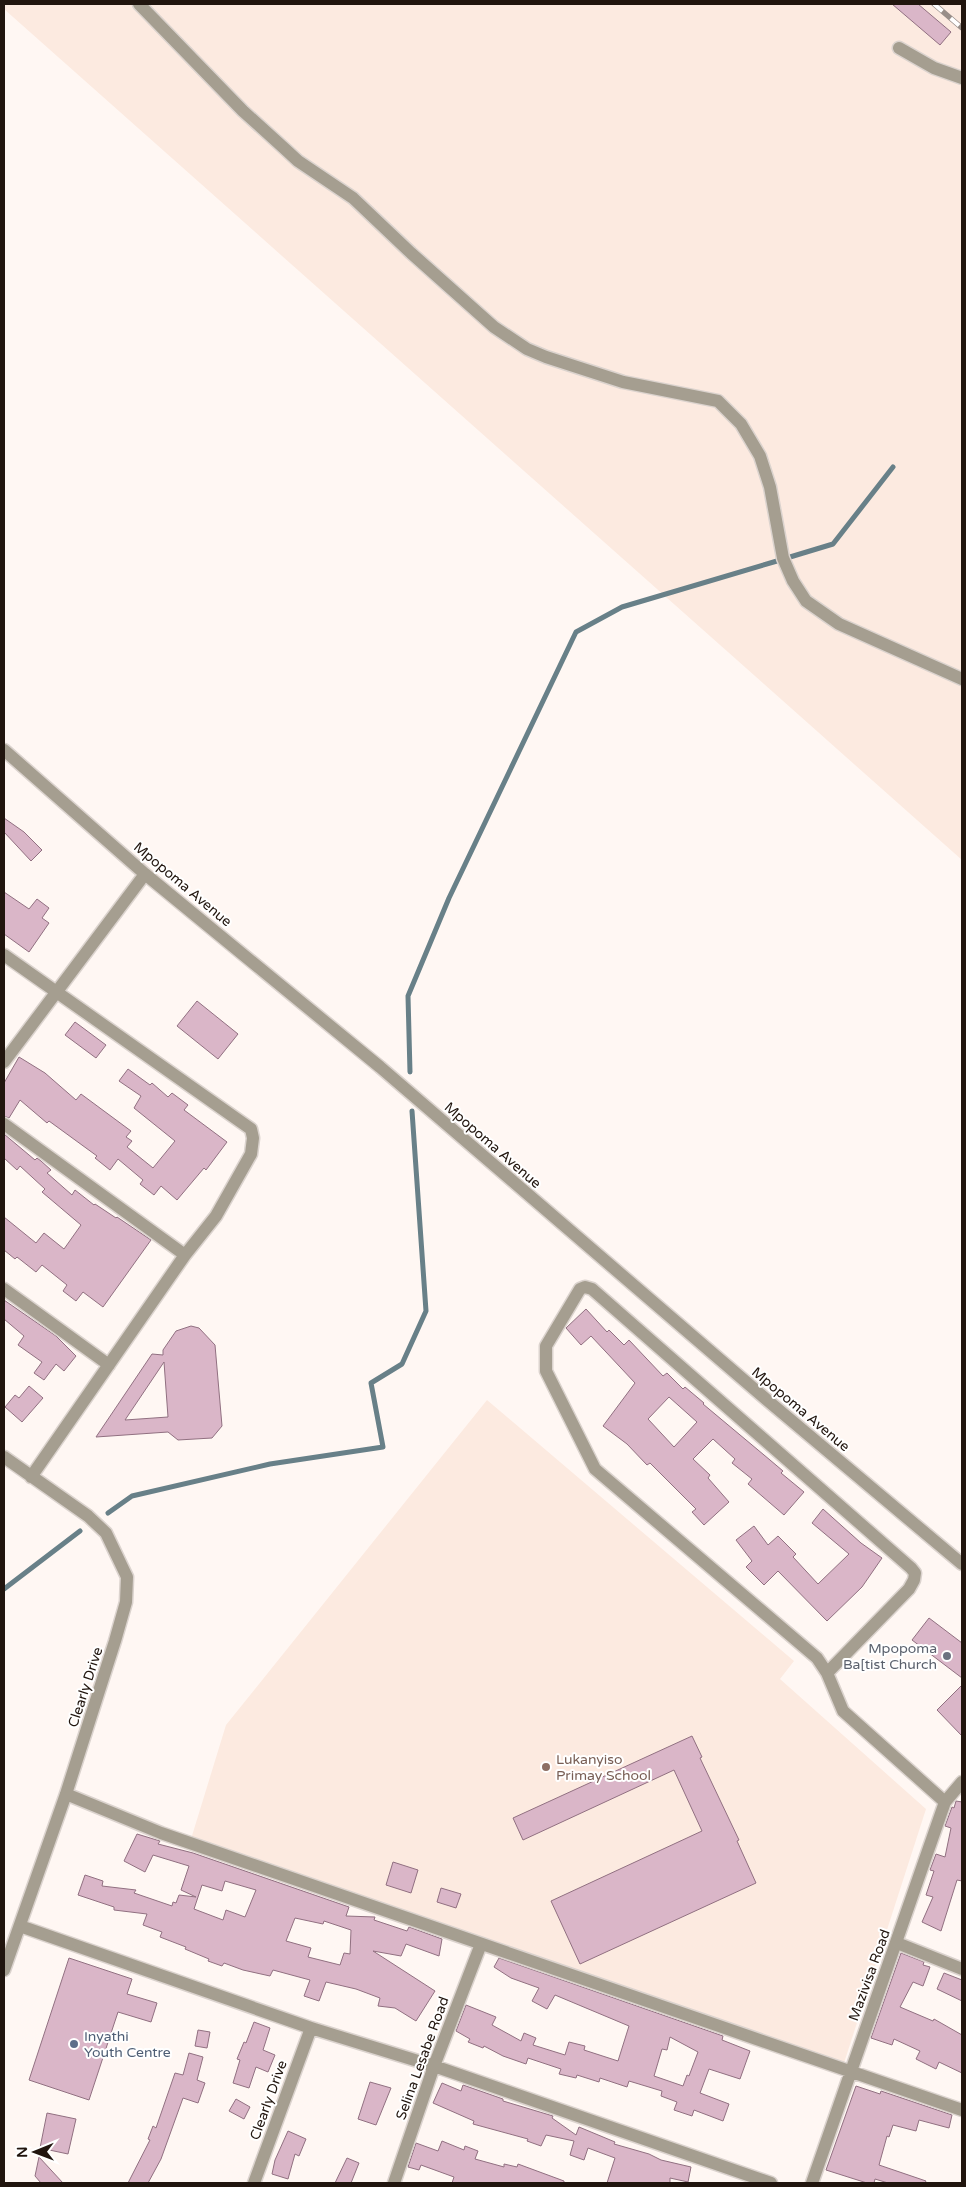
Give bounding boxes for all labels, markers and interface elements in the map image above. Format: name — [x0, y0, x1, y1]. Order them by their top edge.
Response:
street label: Mpopoma Avenue — [130, 838, 235, 930]
street label: Mpopoma Avenue — [441, 1099, 545, 1192]
street label: Mpopoma Avenue — [748, 1363, 853, 1455]
place label: Mpopoma Ba[tist Church — [843, 1640, 937, 1673]
street label: Clearly Drive — [64, 1645, 106, 1729]
marker: Mpopoma Ba[tist Church — [941, 1650, 953, 1662]
place label: Lukanyiso Primay School — [556, 1751, 651, 1784]
marker: Lukanyiso Primay School — [540, 1761, 552, 1773]
street label: Mazivisa Road — [845, 1927, 894, 2023]
street label: Selina Lesabe Road — [392, 1994, 453, 2122]
place label: Inyathi Youth Centre — [84, 2028, 171, 2061]
marker: Inyathi Youth Centre — [68, 2038, 80, 2050]
street label: Clearly Drive — [246, 2058, 291, 2142]
north arrow — [10, 2127, 60, 2177]
text: N — [14, 2146, 31, 2158]

